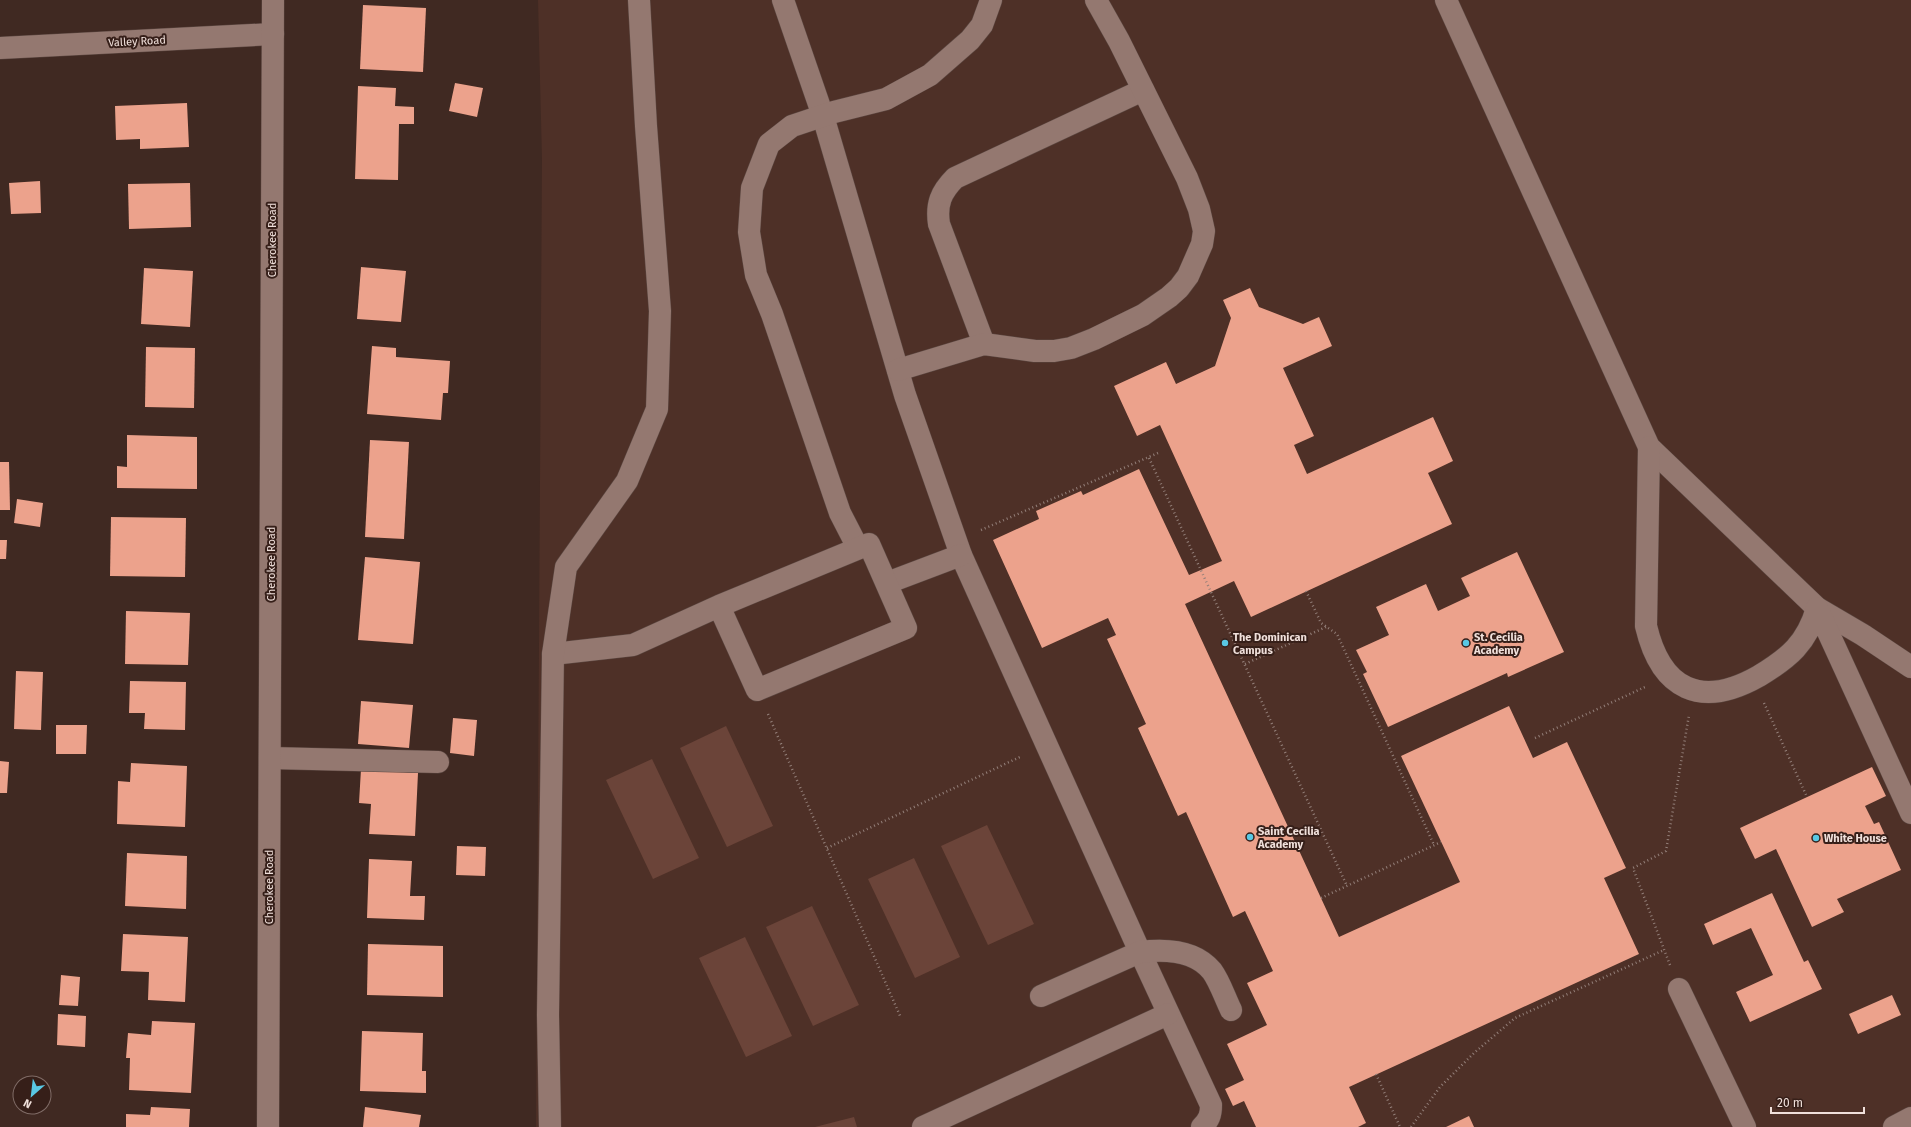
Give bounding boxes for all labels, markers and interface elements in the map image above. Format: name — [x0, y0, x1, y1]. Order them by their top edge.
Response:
street label: Valley Road — [108, 34, 166, 49]
street label: Cherokee Road — [266, 203, 279, 277]
street label: Cherokee Road — [265, 527, 278, 601]
place label: The Dominican Campus — [1233, 631, 1307, 657]
place label: St. Cecilia Academy — [1473, 631, 1523, 657]
marker: The Dominican Campus — [1220, 638, 1230, 648]
marker: St. Cecilia Academy — [1461, 638, 1471, 648]
place label: Saint Cecilia Academy — [1257, 825, 1320, 851]
marker: Saint Cecilia Academy — [1245, 832, 1255, 842]
place label: White House — [1824, 832, 1887, 845]
marker: White House — [1811, 833, 1821, 843]
street label: Cherokee Road — [263, 850, 276, 924]
north arrow — [12, 1075, 52, 1115]
scale bar — [1771, 1089, 1864, 1115]
text: N — [21, 1096, 34, 1111]
text: 20 m — [1777, 1096, 1803, 1110]

